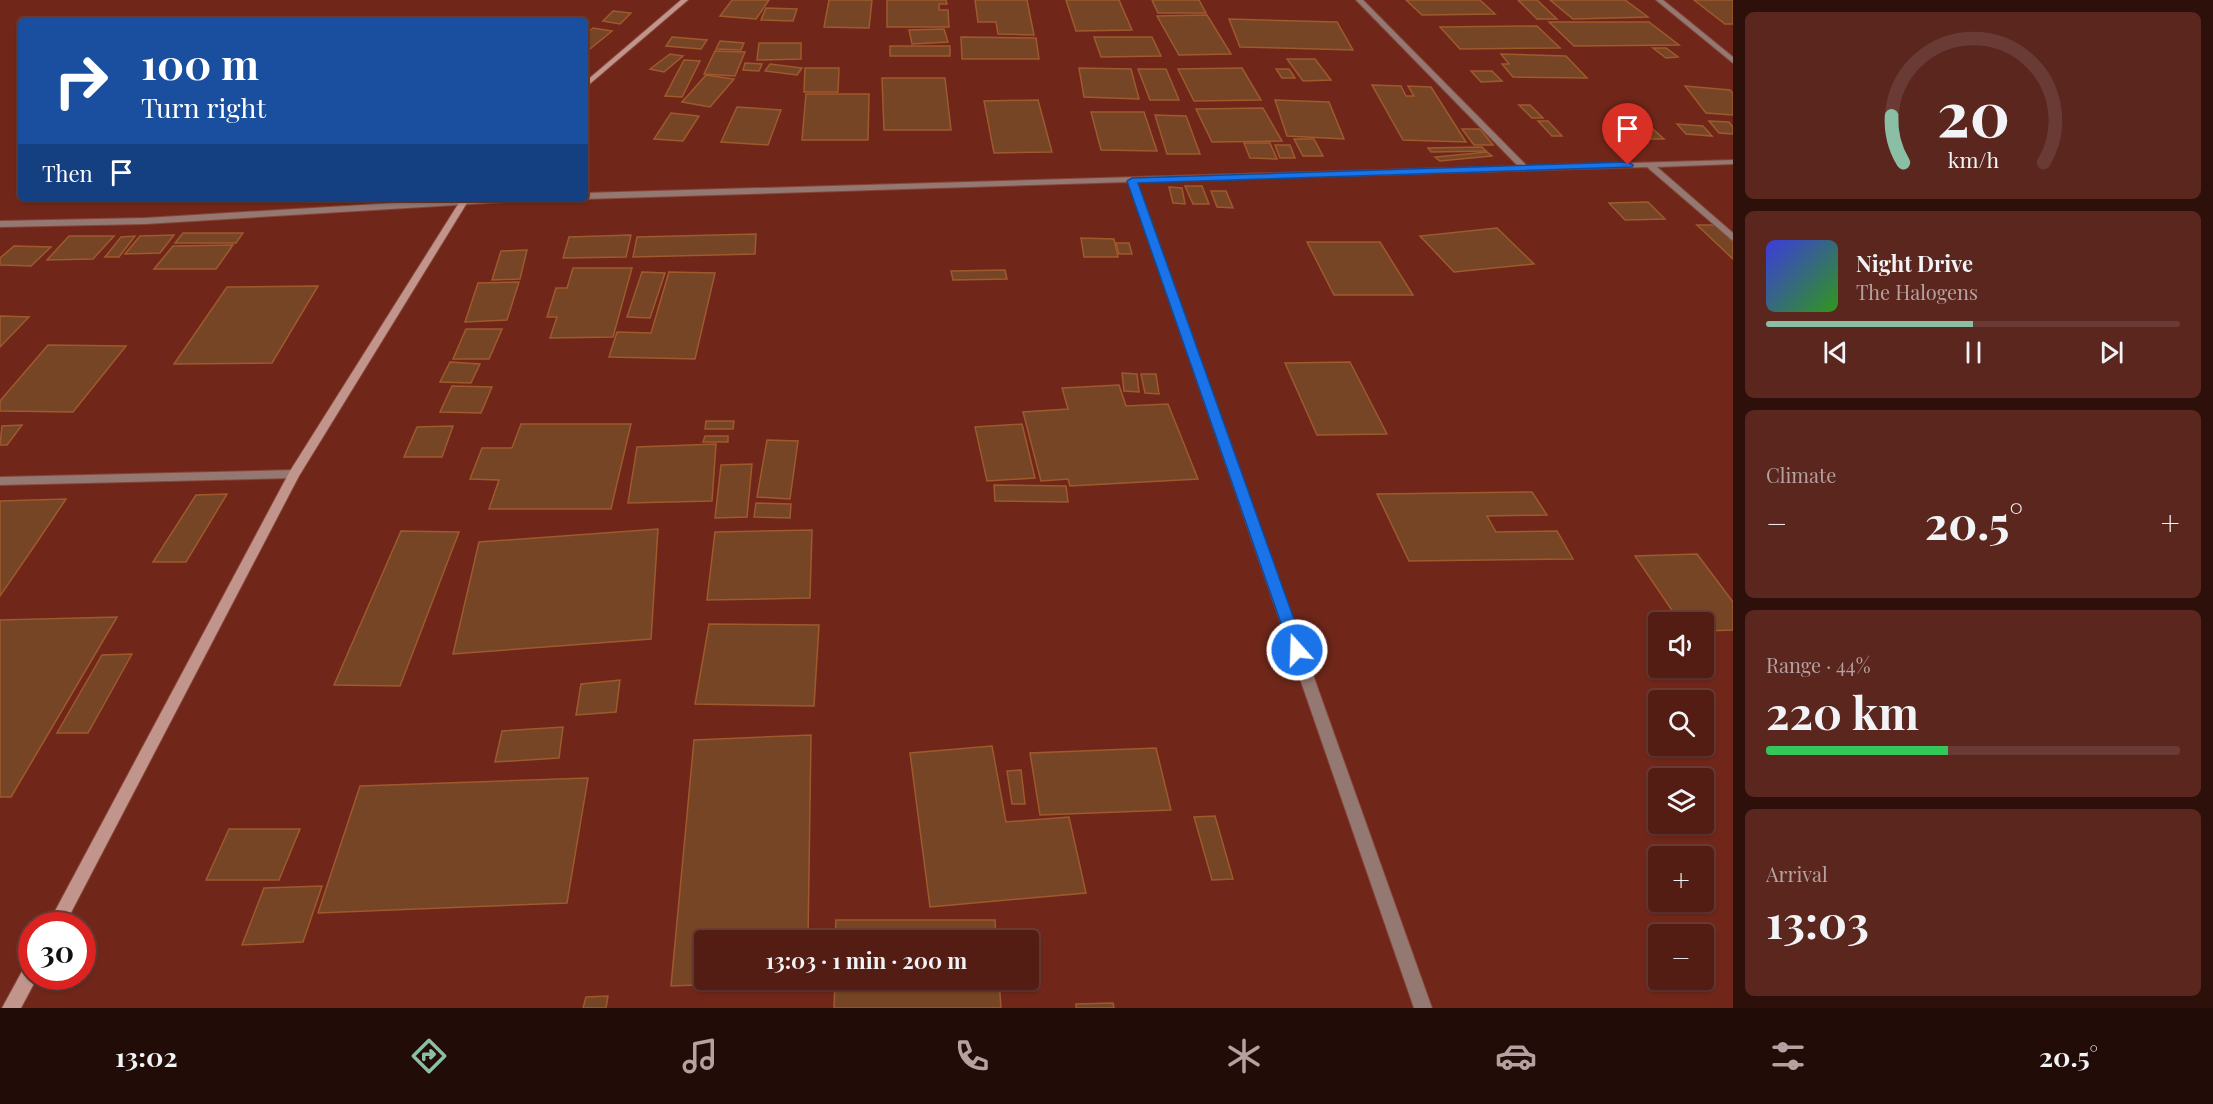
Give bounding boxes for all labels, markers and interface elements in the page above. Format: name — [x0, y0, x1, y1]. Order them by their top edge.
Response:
text: 100 m — [141, 35, 259, 91]
icon: right — [42, 42, 120, 120]
text: 20 — [1937, 69, 2009, 153]
text: Turn right — [141, 89, 266, 125]
pin — [1602, 103, 1653, 165]
icon: arrive — [1611, 112, 1644, 145]
text: km/h — [1947, 145, 1999, 173]
icon: arrive — [105, 156, 138, 189]
text: Then — [42, 158, 93, 188]
text: Night Drive — [1856, 248, 1973, 278]
text: The Halogens — [1856, 278, 1978, 305]
icon: previous — [1819, 336, 1852, 369]
icon: pause — [1957, 336, 1990, 369]
icon: next — [2095, 336, 2128, 369]
text: Climate — [1766, 461, 1836, 488]
text: 20.5° — [1925, 491, 2023, 551]
text: − — [1766, 500, 1787, 544]
text: + — [2161, 500, 2180, 544]
map controls — [1648, 612, 1714, 990]
button: sound — [1648, 612, 1714, 678]
position arrow — [1265, 618, 1329, 682]
text: Range · 44% — [1766, 651, 1871, 678]
text: 220 km — [1766, 681, 1919, 741]
button: search — [1648, 690, 1714, 756]
button: layers — [1648, 768, 1714, 834]
button: + — [1648, 846, 1714, 912]
text: Arrival — [1766, 860, 1828, 887]
text: 13:03 — [1766, 890, 1869, 950]
speed limit sign: 30 — [18, 912, 96, 990]
button: − — [1648, 924, 1714, 990]
text: 13:03 · 1 min · 200 m — [766, 945, 967, 975]
icon: directions — [408, 1035, 450, 1077]
icon: music — [679, 1035, 721, 1077]
icon: phone — [951, 1035, 993, 1077]
icon: climate — [1223, 1035, 1265, 1077]
icon: car — [1495, 1035, 1537, 1077]
icon: filters — [1767, 1035, 1809, 1077]
text: 13:02 — [115, 1038, 178, 1074]
text: 20.5° — [2039, 1038, 2098, 1074]

